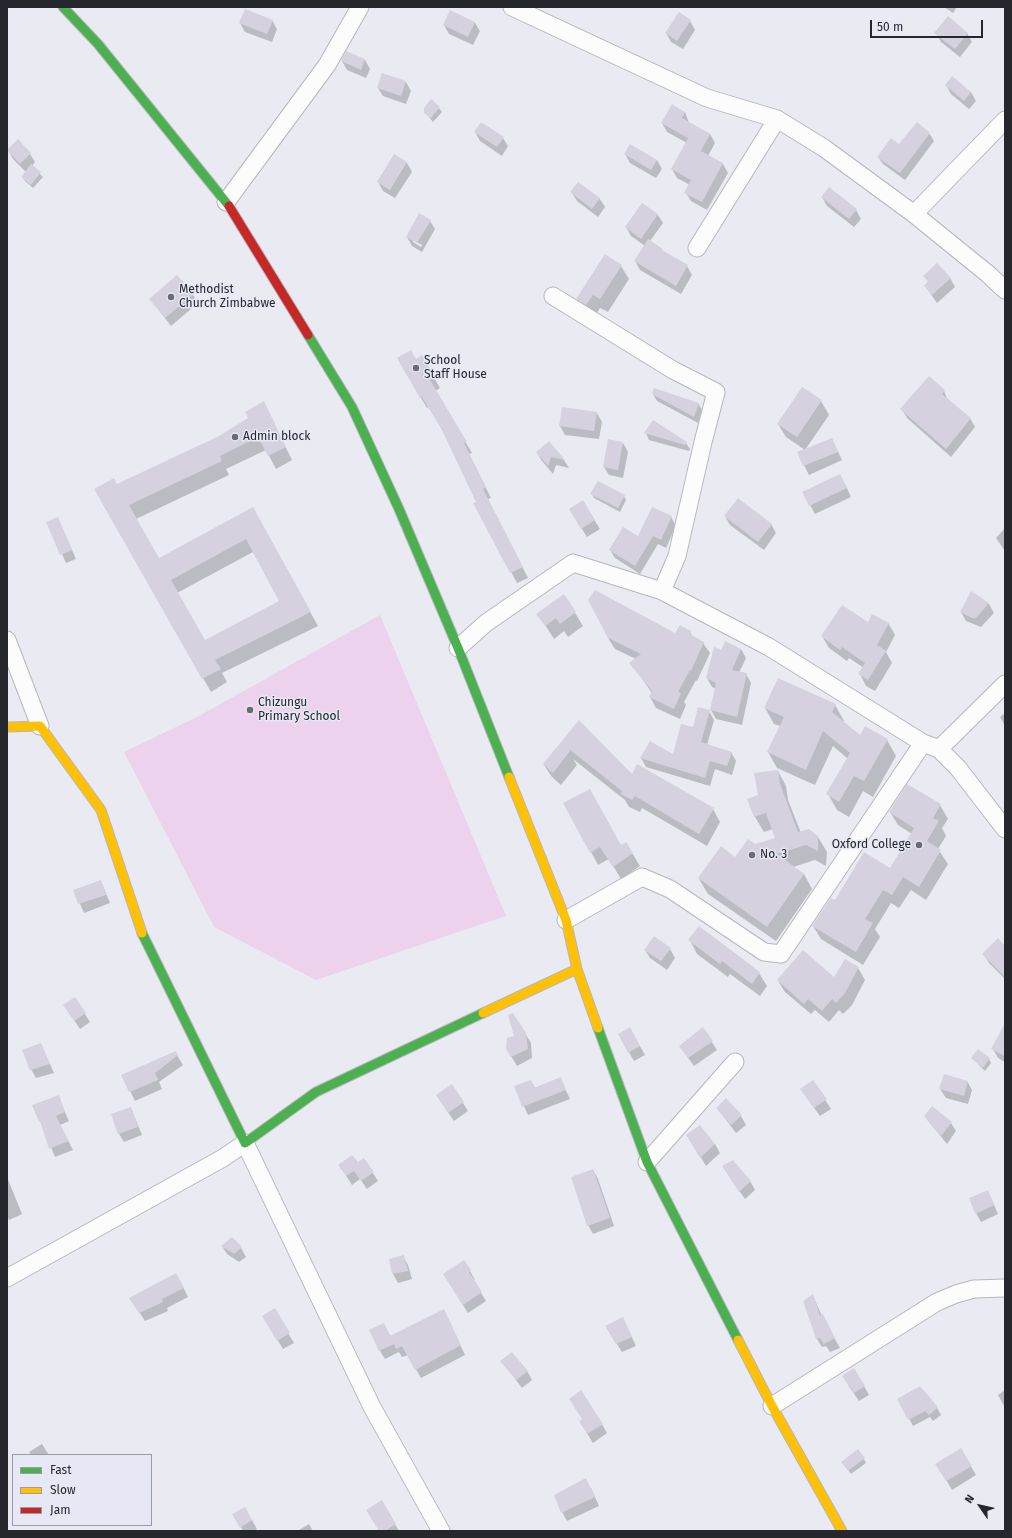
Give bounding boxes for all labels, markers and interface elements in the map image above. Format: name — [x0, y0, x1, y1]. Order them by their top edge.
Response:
scale bar — [872, 12, 985, 38]
text: 50 m — [877, 20, 903, 34]
place label: Methodist Church Zimbabwe — [179, 283, 276, 311]
marker: Methodist Church Zimbabwe — [166, 292, 176, 302]
place label: School Staff House — [424, 354, 487, 382]
marker: School Staff House — [411, 363, 421, 373]
place label: Admin block — [243, 430, 310, 444]
marker: Admin block — [230, 432, 240, 442]
place label: Chizungu Primary School — [258, 696, 340, 724]
marker: Chizungu Primary School — [245, 705, 255, 715]
place label: Oxford College — [832, 838, 911, 852]
marker: Oxford College — [914, 840, 924, 850]
place label: No. 3 — [760, 848, 787, 862]
marker: No. 3 — [747, 850, 757, 860]
legend — [12, 1454, 152, 1526]
text: Fast — [50, 1463, 72, 1477]
text: Slow — [50, 1483, 76, 1497]
north arrow — [960, 1486, 1000, 1526]
text: N — [962, 1492, 977, 1506]
text: Jam — [50, 1503, 70, 1517]

